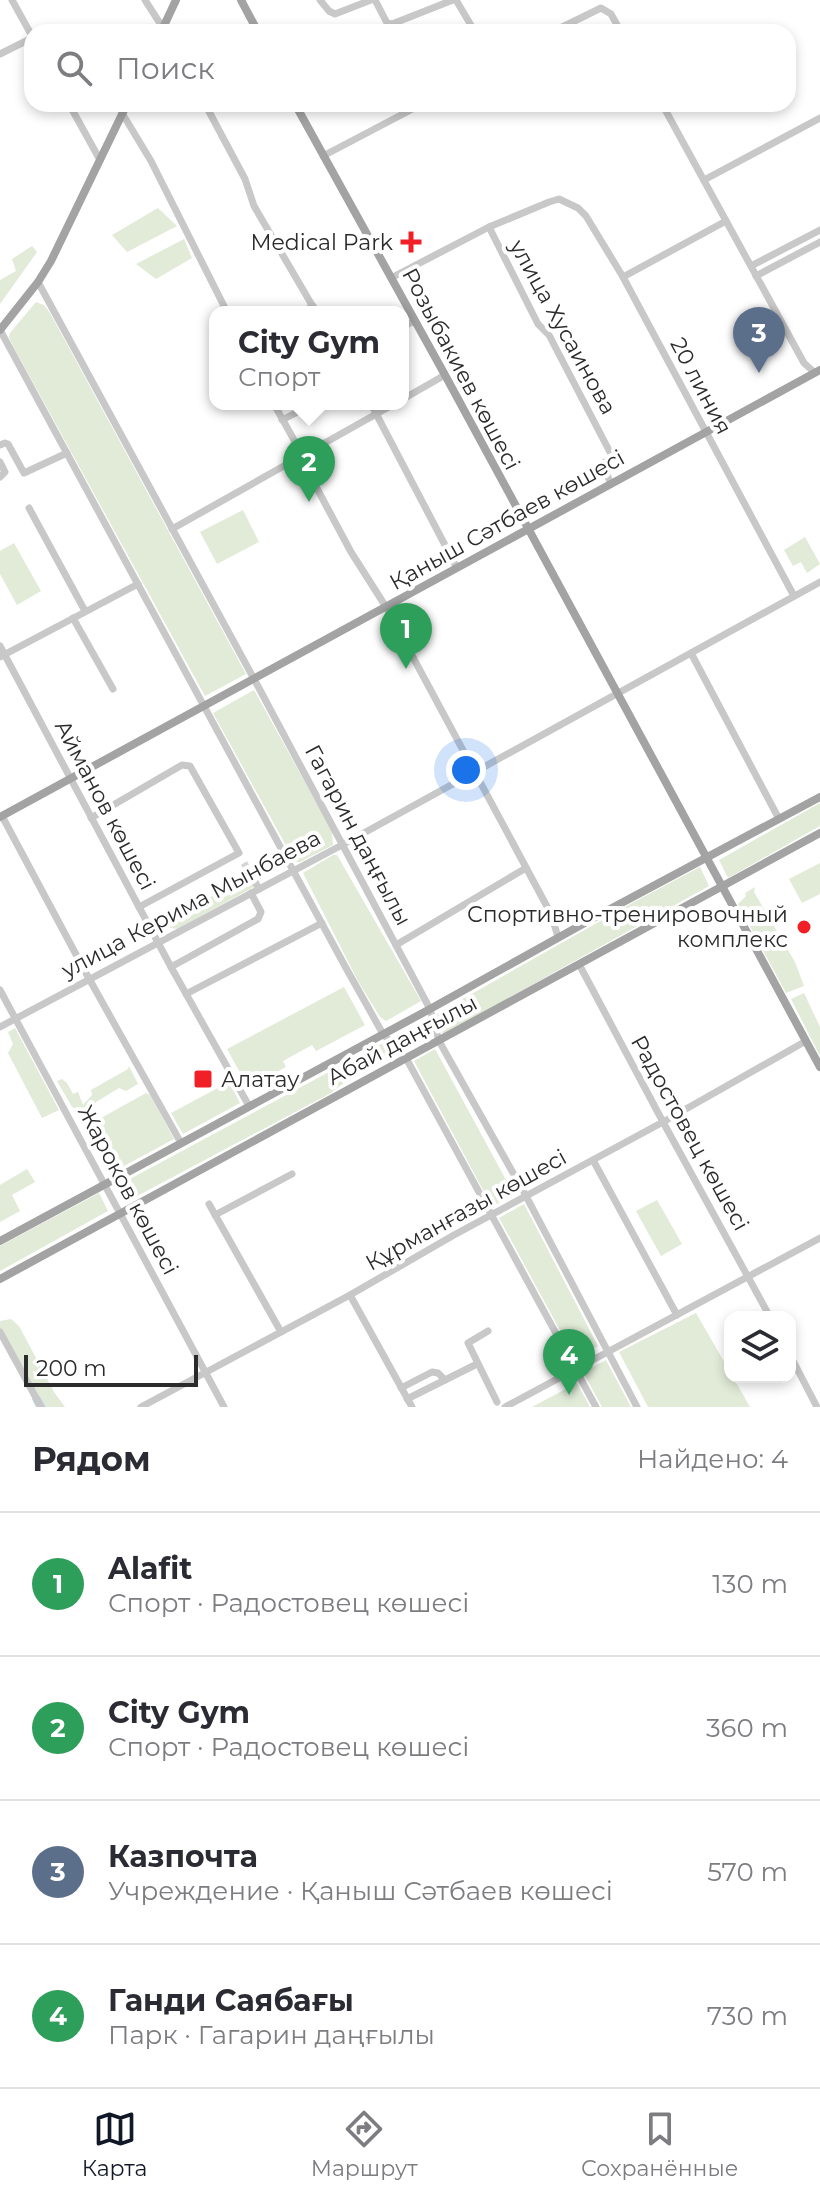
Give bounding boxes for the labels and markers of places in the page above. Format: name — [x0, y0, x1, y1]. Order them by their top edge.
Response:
place label: Medical Park — [251, 229, 394, 256]
marker: Medical Park — [400, 231, 422, 253]
pin: 3 — [733, 307, 785, 373]
pin: 2 — [283, 436, 335, 502]
pin: 1 — [380, 603, 432, 669]
place label: Спортивно-тренировочный комплекс — [467, 901, 788, 953]
marker: Спортивно-тренировочный комплекс — [795, 918, 813, 936]
place label: Алатау — [221, 1066, 300, 1093]
marker: Алатау — [192, 1068, 214, 1090]
pin: 4 — [543, 1329, 595, 1395]

